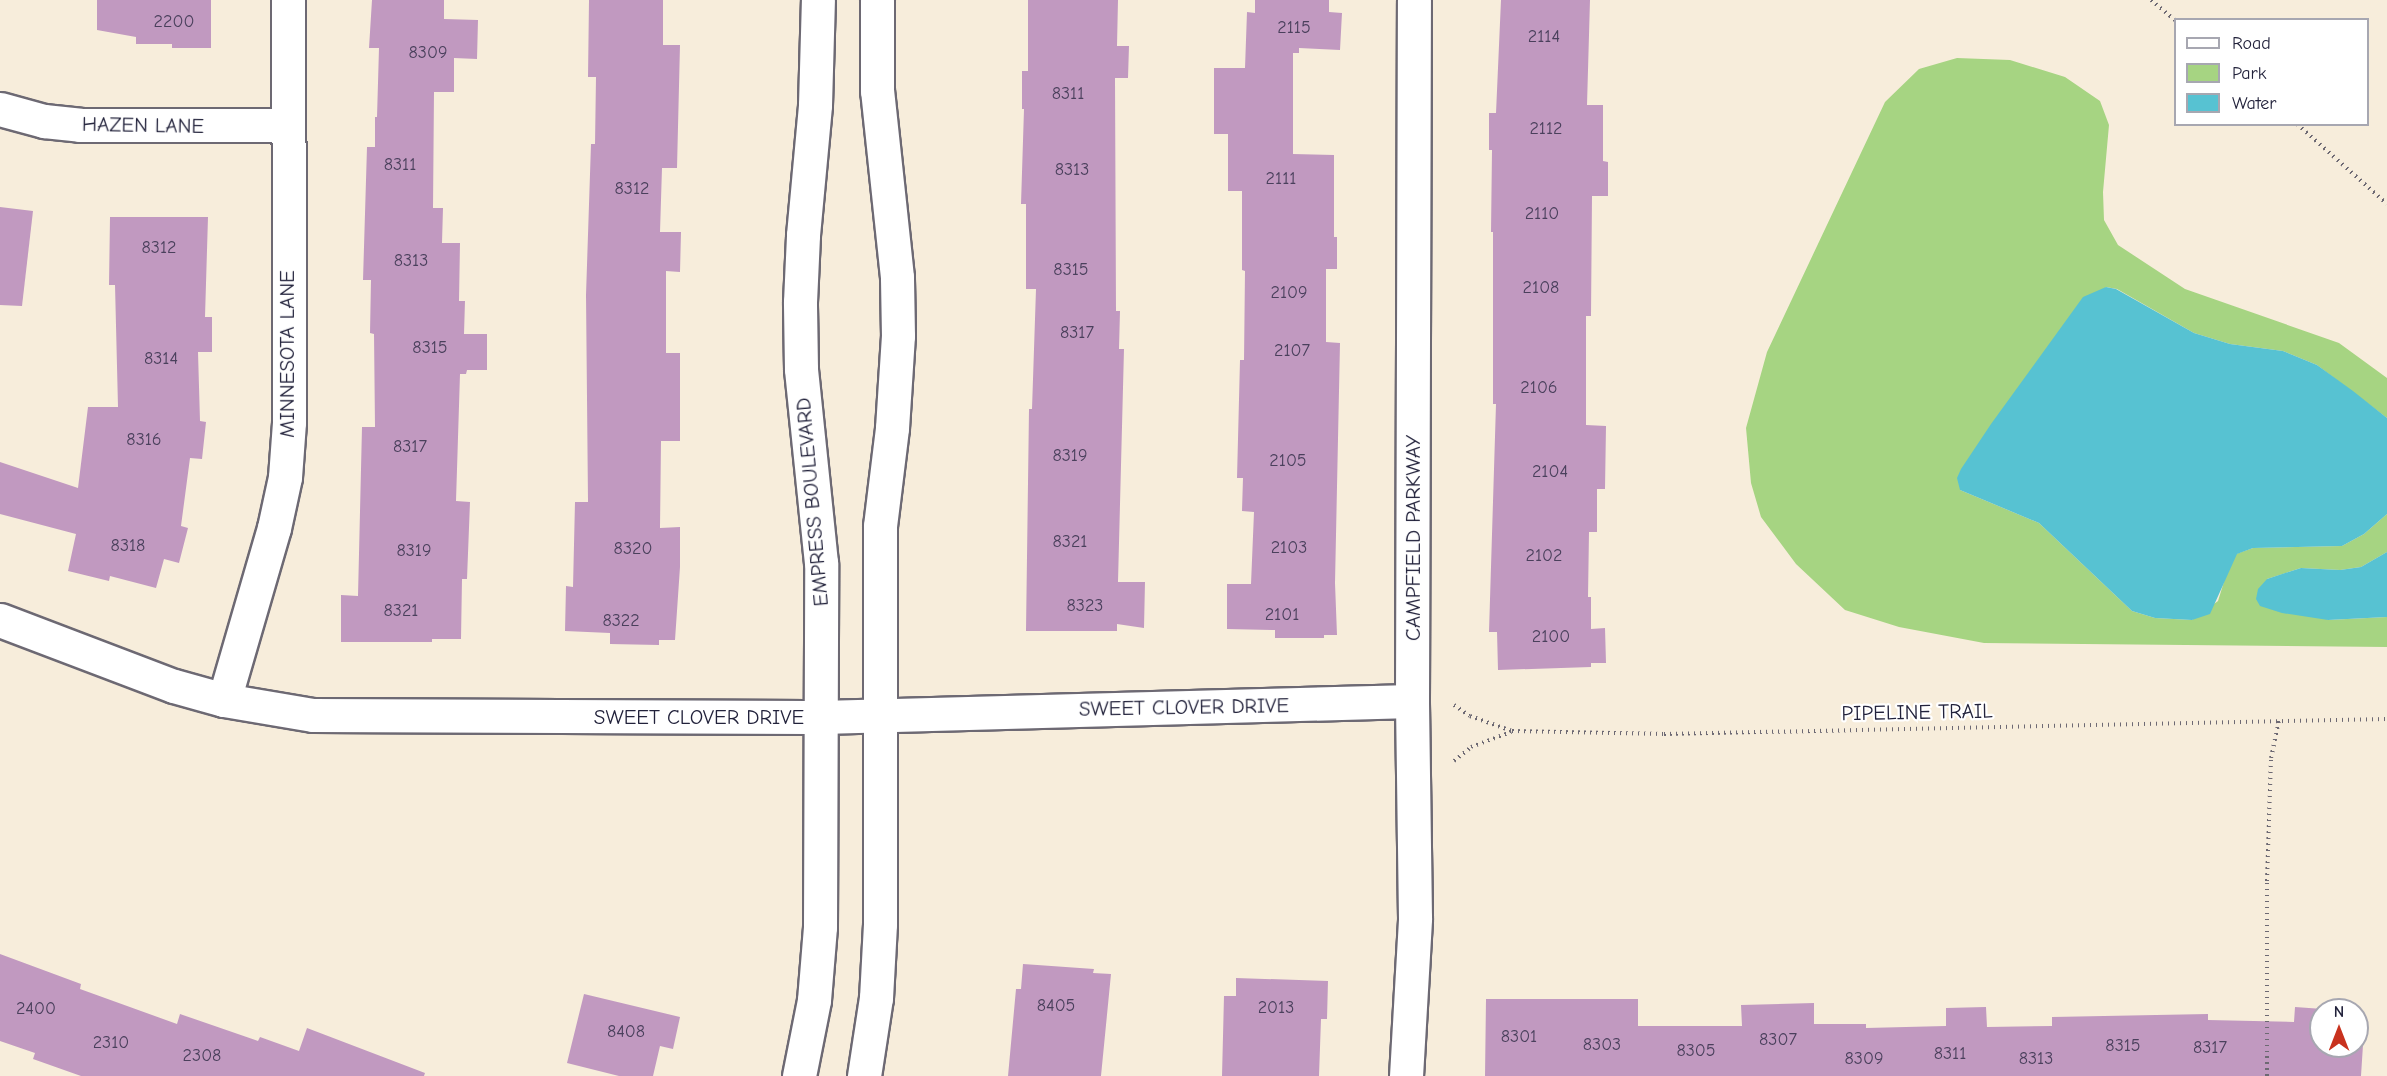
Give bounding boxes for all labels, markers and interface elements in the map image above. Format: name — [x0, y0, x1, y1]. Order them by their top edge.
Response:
house number: 2200 — [154, 11, 194, 33]
house number: 2115 — [1277, 17, 1311, 39]
legend — [2174, 18, 2369, 126]
house number: 2114 — [1528, 26, 1560, 48]
text: Road — [2232, 33, 2271, 54]
house number: 8309 — [409, 42, 447, 64]
text: Park — [2232, 63, 2266, 84]
house number: 8311 — [1052, 83, 1084, 105]
text: Water — [2232, 93, 2276, 114]
street label: HAZEN LANE — [82, 111, 204, 139]
house number: 2112 — [1529, 118, 1563, 140]
house number: 8311 — [384, 154, 416, 176]
house number: 8313 — [1055, 159, 1089, 181]
house number: 2111 — [1266, 168, 1296, 190]
house number: 8312 — [615, 178, 649, 200]
house number: 2110 — [1525, 203, 1559, 225]
house number: 8312 — [142, 237, 176, 259]
house number: 8313 — [394, 250, 428, 272]
house number: 8315 — [1053, 259, 1089, 281]
street label: MINNESOTA LANE — [274, 270, 300, 438]
house number: 2108 — [1523, 277, 1559, 299]
house number: 2109 — [1270, 282, 1308, 304]
house number: 8317 — [1060, 322, 1094, 344]
house number: 8315 — [412, 337, 448, 359]
house number: 2107 — [1274, 340, 1310, 362]
house number: 8314 — [144, 348, 178, 370]
house number: 2106 — [1520, 377, 1558, 399]
street label: EMPRESS BOULEVARD — [790, 397, 834, 607]
house number: 8316 — [126, 429, 162, 451]
street label: CAMPFIELD PARKWAY — [1400, 435, 1426, 641]
house number: 8317 — [393, 436, 427, 458]
house number: 8319 — [1052, 445, 1088, 467]
house number: 2105 — [1269, 450, 1307, 472]
house number: 2104 — [1532, 461, 1568, 483]
house number: 8321 — [1053, 531, 1087, 553]
house number: 8318 — [111, 535, 145, 557]
house number: 2103 — [1271, 537, 1307, 559]
house number: 8320 — [614, 538, 652, 560]
house number: 8319 — [396, 540, 432, 562]
house number: 2102 — [1526, 545, 1562, 567]
house number: 8323 — [1067, 595, 1103, 617]
house number: 8321 — [384, 600, 418, 622]
house number: 2101 — [1265, 604, 1299, 626]
house number: 8322 — [602, 610, 640, 632]
house number: 2100 — [1532, 626, 1570, 648]
street label: SWEET CLOVER DRIVE — [1079, 693, 1289, 721]
street label: PIPELINE TRAIL — [1841, 698, 1993, 726]
street label: SWEET CLOVER DRIVE — [594, 704, 804, 730]
house number: 8405 — [1037, 995, 1075, 1017]
house number: 2013 — [1258, 997, 1294, 1019]
house number: 2400 — [16, 998, 56, 1020]
north arrow — [2309, 998, 2369, 1058]
text: N — [2334, 1003, 2344, 1021]
house number: 8408 — [607, 1021, 645, 1043]
house number: 8301 — [1501, 1026, 1537, 1048]
house number: 8307 — [1759, 1029, 1797, 1051]
house number: 2310 — [93, 1032, 129, 1054]
house number: 8303 — [1583, 1034, 1621, 1056]
house number: 8315 — [2105, 1035, 2141, 1057]
house number: 8317 — [2193, 1037, 2227, 1059]
house number: 8305 — [1676, 1040, 1716, 1062]
house number: 8311 — [1934, 1043, 1966, 1065]
house number: 2308 — [183, 1045, 221, 1067]
house number: 8309 — [1845, 1048, 1883, 1070]
house number: 8313 — [2019, 1048, 2053, 1070]

